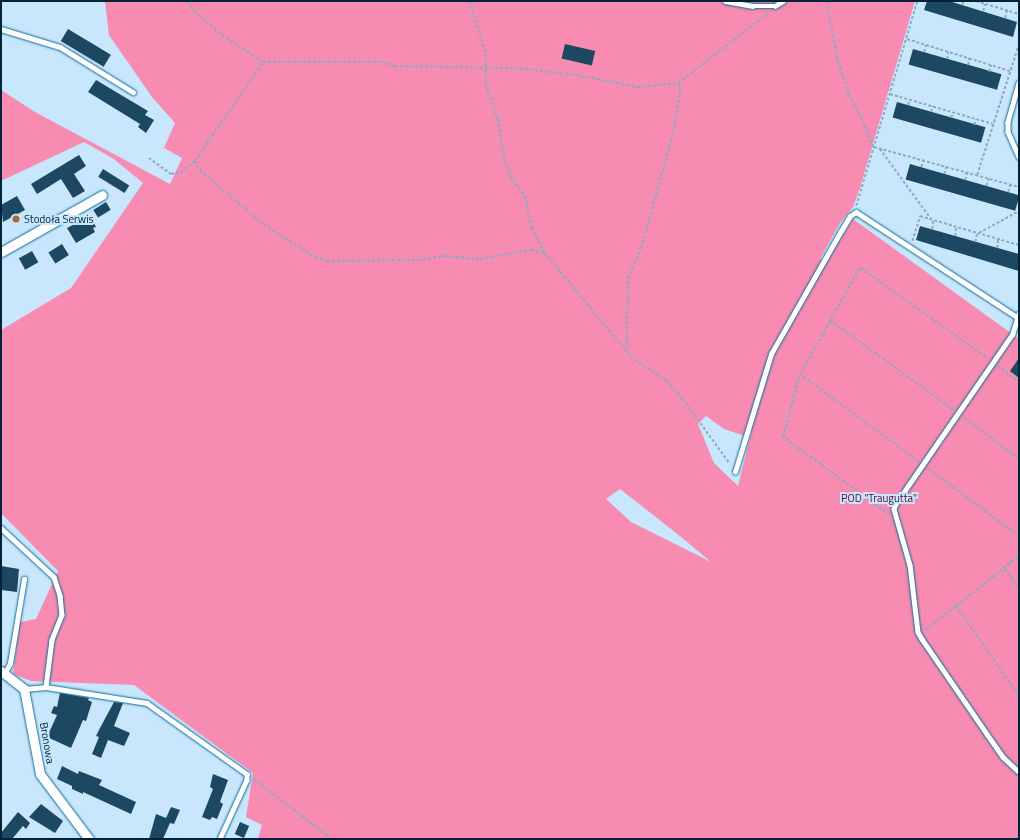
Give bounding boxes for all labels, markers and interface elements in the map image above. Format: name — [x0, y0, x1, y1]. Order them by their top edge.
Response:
place label: Stodoła Serwis — [24, 212, 94, 226]
marker: Stodoła Serwis — [11, 214, 21, 224]
park label: POD "Traugutta" — [841, 491, 917, 505]
street label: Bronowa — [37, 721, 57, 765]

